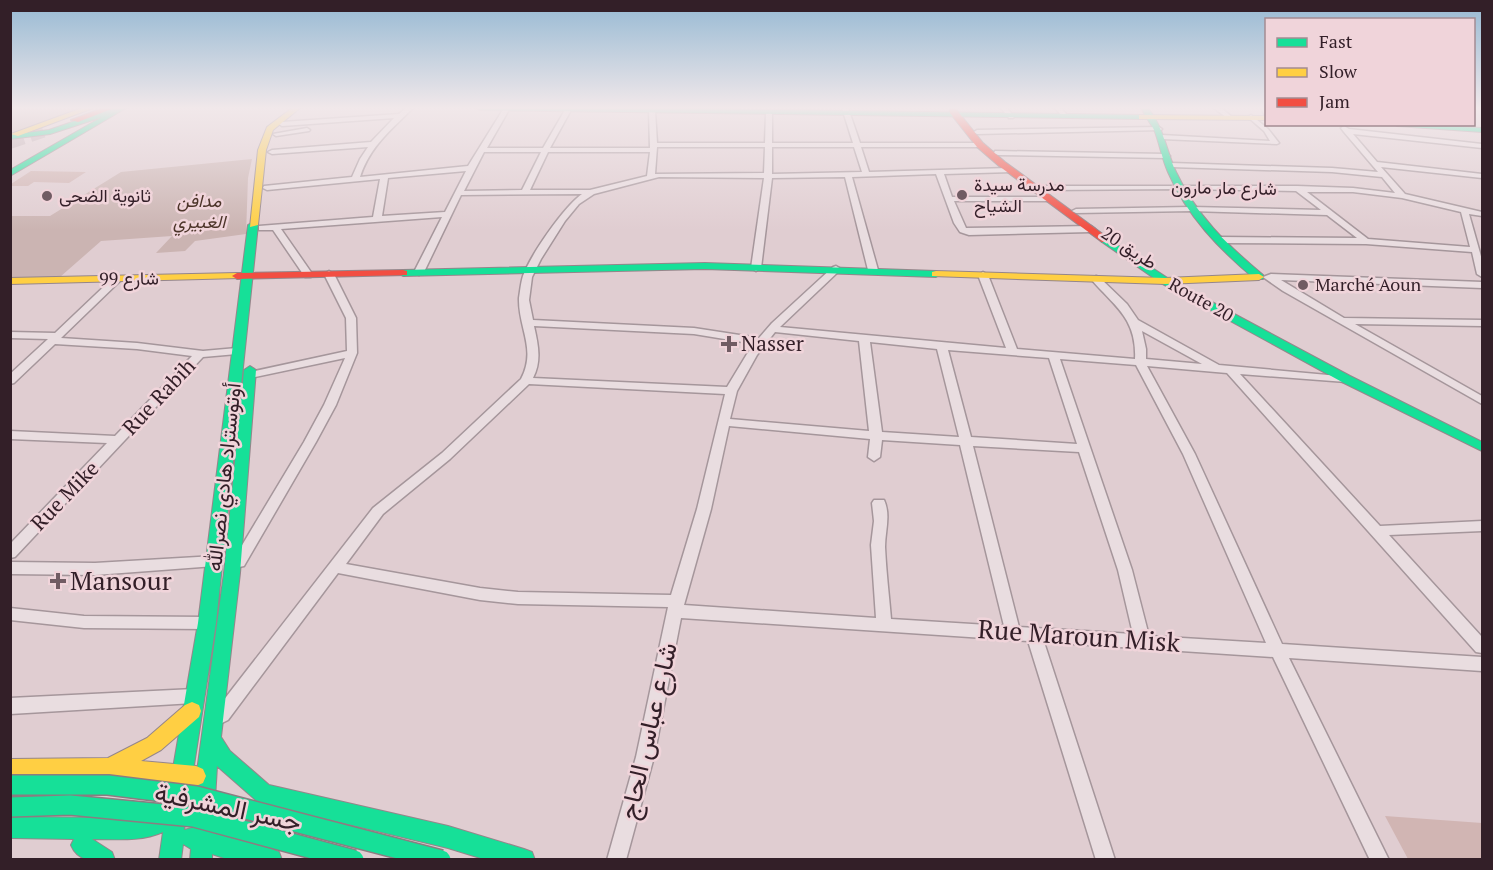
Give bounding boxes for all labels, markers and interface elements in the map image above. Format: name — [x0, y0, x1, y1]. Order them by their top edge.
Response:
legend — [1265, 18, 1475, 126]
text: Fast — [1319, 29, 1353, 53]
text: Slow — [1319, 59, 1358, 83]
text: Jam — [1319, 89, 1350, 113]
place label: مدرسة سيدة الشياح — [974, 172, 1065, 218]
street label: شارع مار مارون — [1171, 174, 1277, 201]
place label: ثانوية الضحى — [59, 183, 151, 207]
park label: مدافن الغبيري — [173, 188, 227, 237]
marker: مدرسة سيدة الشياح — [955, 188, 969, 202]
marker: ثانوية الضحى — [40, 189, 54, 203]
street label: طريق 20 — [1097, 220, 1162, 274]
street label: شارع 99 — [99, 265, 159, 292]
street label: Route 20 — [1165, 271, 1238, 327]
place label: Marché Aoun — [1315, 272, 1422, 296]
marker: Marché Aoun — [1296, 278, 1310, 292]
place label: Nasser — [741, 329, 804, 357]
marker: Nasser — [722, 337, 736, 351]
street label: Rue Rabih — [116, 352, 201, 441]
street label: أوتوستراد هادي نصرالله — [199, 381, 251, 573]
street label: Rue Mike — [24, 454, 104, 536]
place label: Mansour — [70, 563, 172, 597]
marker: Mansour — [51, 574, 65, 588]
street label: Rue Maroun Misk — [977, 611, 1182, 659]
street label: شارع عباس الحاج — [610, 639, 686, 823]
street label: جسر المشرفية — [152, 774, 305, 838]

